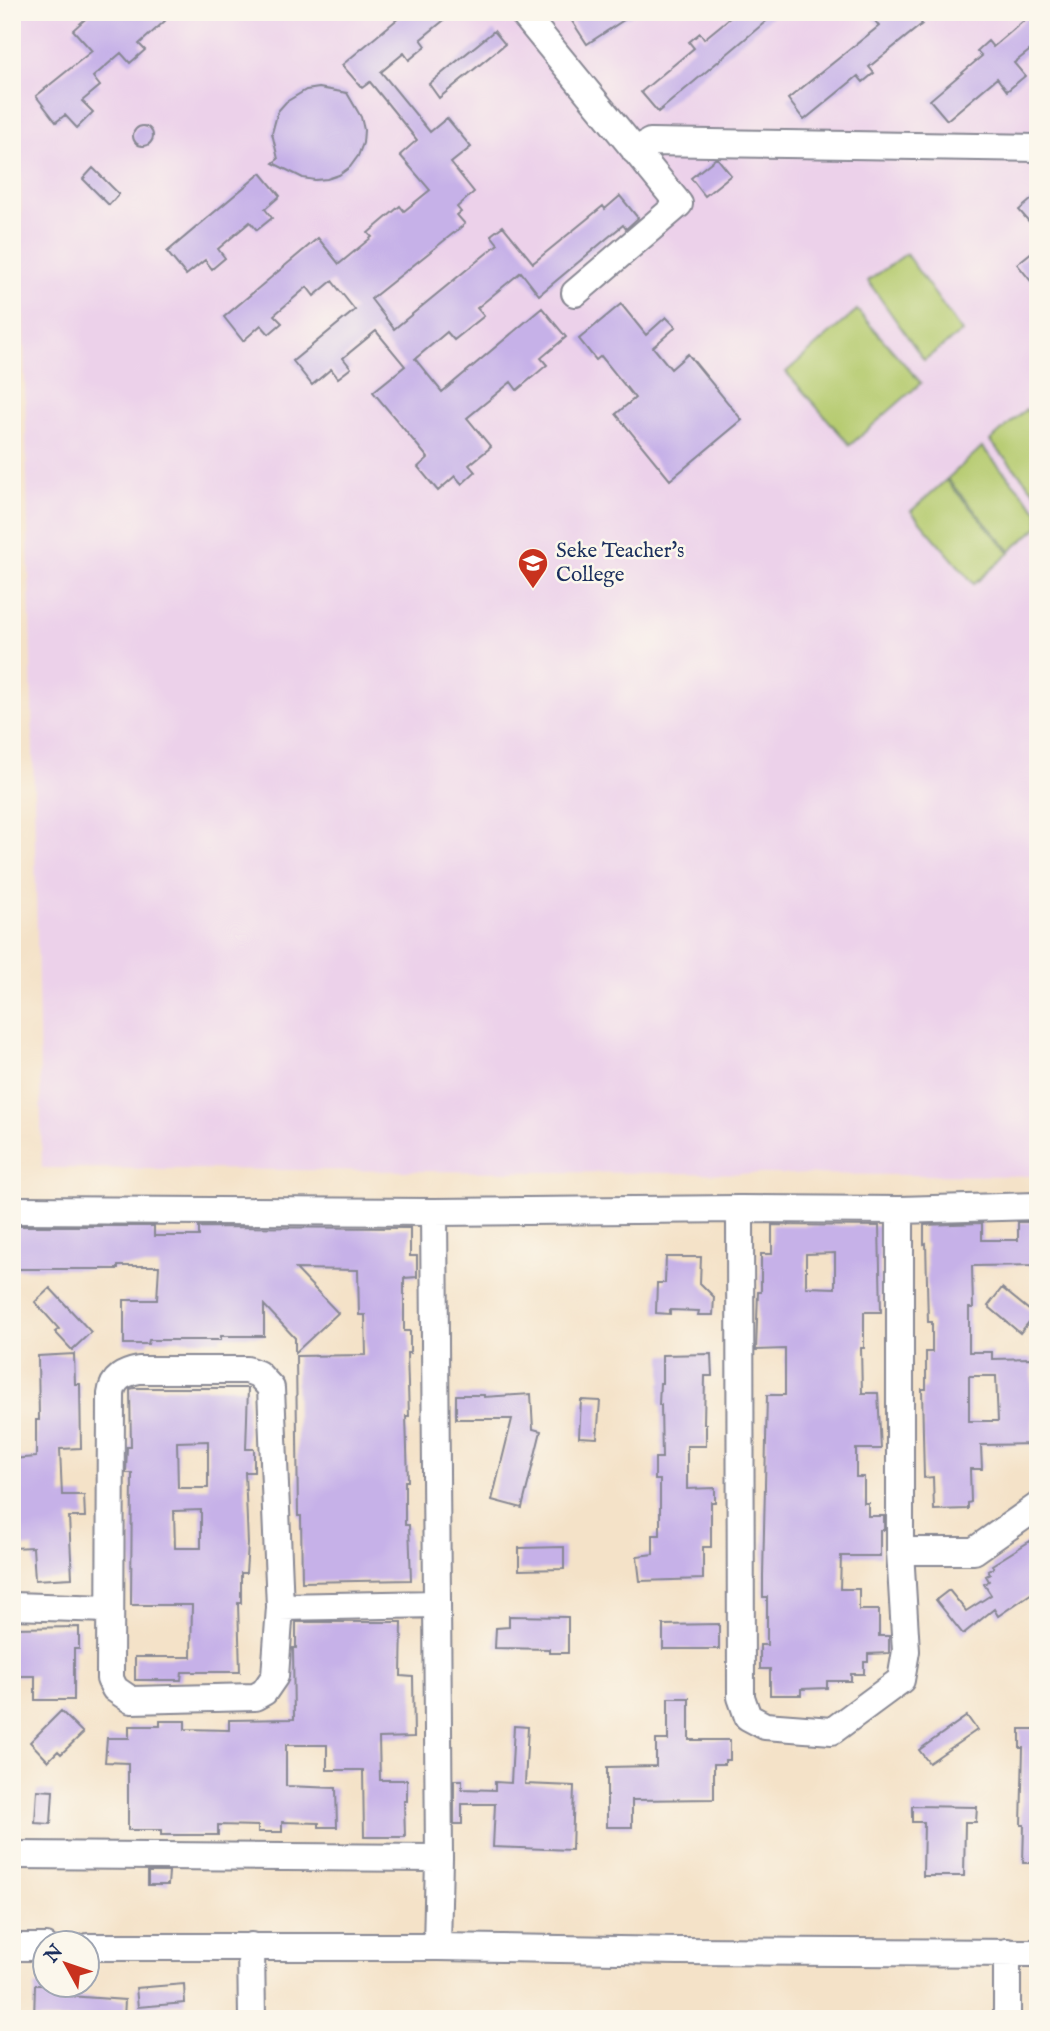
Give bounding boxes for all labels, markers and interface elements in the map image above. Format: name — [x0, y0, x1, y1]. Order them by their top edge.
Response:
place label: Seke Teacher's College — [556, 538, 684, 589]
school or university icon: Seke Teacher's College — [516, 546, 550, 590]
north arrow — [32, 1930, 102, 2000]
text: N — [39, 1940, 69, 1969]

